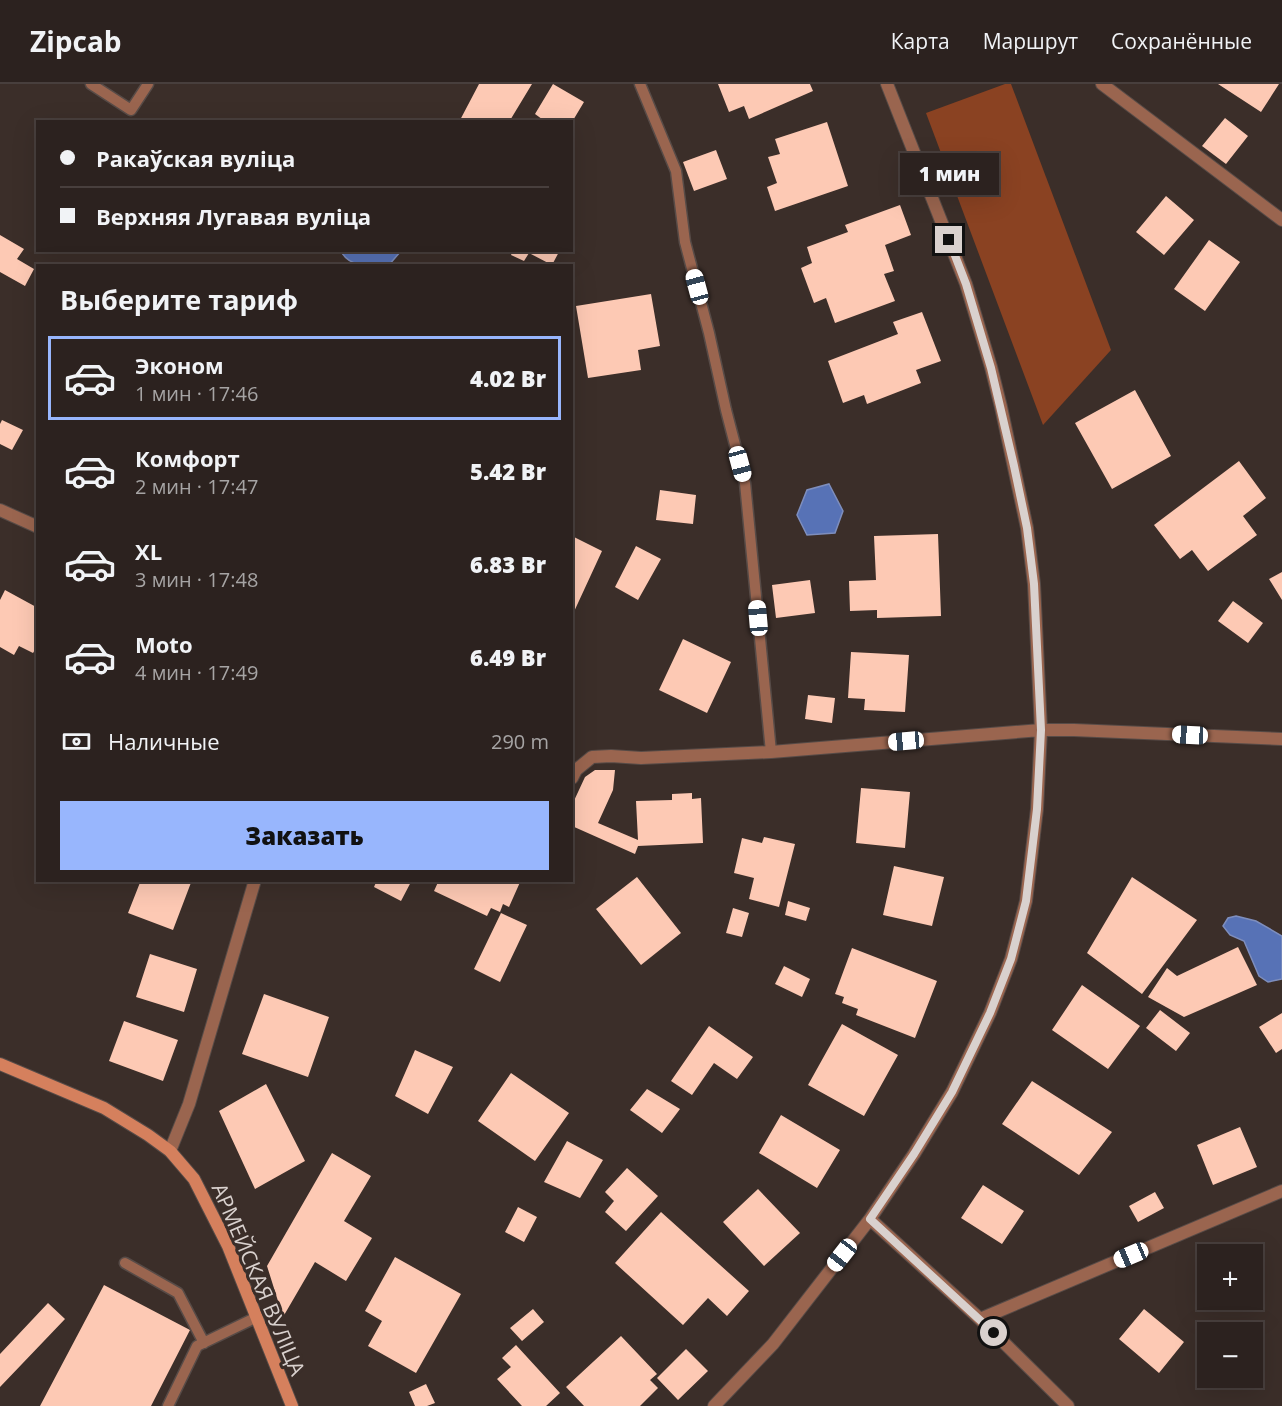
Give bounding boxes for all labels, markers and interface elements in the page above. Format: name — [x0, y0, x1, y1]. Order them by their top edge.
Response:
text: Zipcab — [30, 22, 122, 60]
text: Карта — [891, 27, 950, 55]
text: Маршрут — [983, 27, 1078, 55]
text: Сохранённые — [1111, 27, 1252, 55]
text: Ракаўская вуліца — [96, 143, 295, 173]
callout: 1 мин — [900, 153, 998, 195]
text: 1 мин — [919, 160, 980, 187]
text: Верхняя Лугавая вуліца — [96, 201, 371, 231]
route end — [935, 226, 962, 253]
car — [684, 267, 710, 307]
text: Выберите тариф — [60, 281, 298, 318]
text: Эконом — [135, 350, 224, 380]
icon: car — [63, 351, 117, 405]
text: 4.02 Br — [470, 363, 546, 393]
text: 1 мин · 17:46 — [135, 380, 258, 407]
text: Комфорт — [135, 443, 240, 473]
icon: car — [63, 444, 117, 498]
car — [727, 444, 753, 484]
text: 5.42 Br — [470, 456, 546, 486]
text: 2 мин · 17:47 — [135, 473, 258, 500]
text: XL — [135, 536, 162, 566]
icon: car — [63, 537, 117, 591]
text: 6.83 Br — [470, 549, 546, 579]
text: 3 мин · 17:48 — [135, 566, 258, 593]
car — [747, 599, 769, 637]
text: Moto — [135, 629, 193, 659]
icon: car — [63, 630, 117, 684]
text: 6.49 Br — [470, 642, 546, 672]
text: 4 мин · 17:49 — [135, 659, 258, 686]
icon: cash — [60, 725, 93, 758]
car — [1172, 725, 1208, 745]
text: Наличные — [108, 726, 220, 756]
text: 290 m — [491, 728, 549, 755]
car — [887, 730, 925, 752]
button: Заказать — [60, 801, 549, 870]
street label: АРМЕЙСКАЯ ВУЛІЦА — [206, 1179, 312, 1380]
car — [824, 1235, 860, 1275]
car — [1111, 1240, 1151, 1270]
map controls — [1197, 1244, 1263, 1388]
button: + — [1197, 1244, 1263, 1310]
route start — [980, 1319, 1007, 1346]
button: − — [1197, 1322, 1263, 1388]

